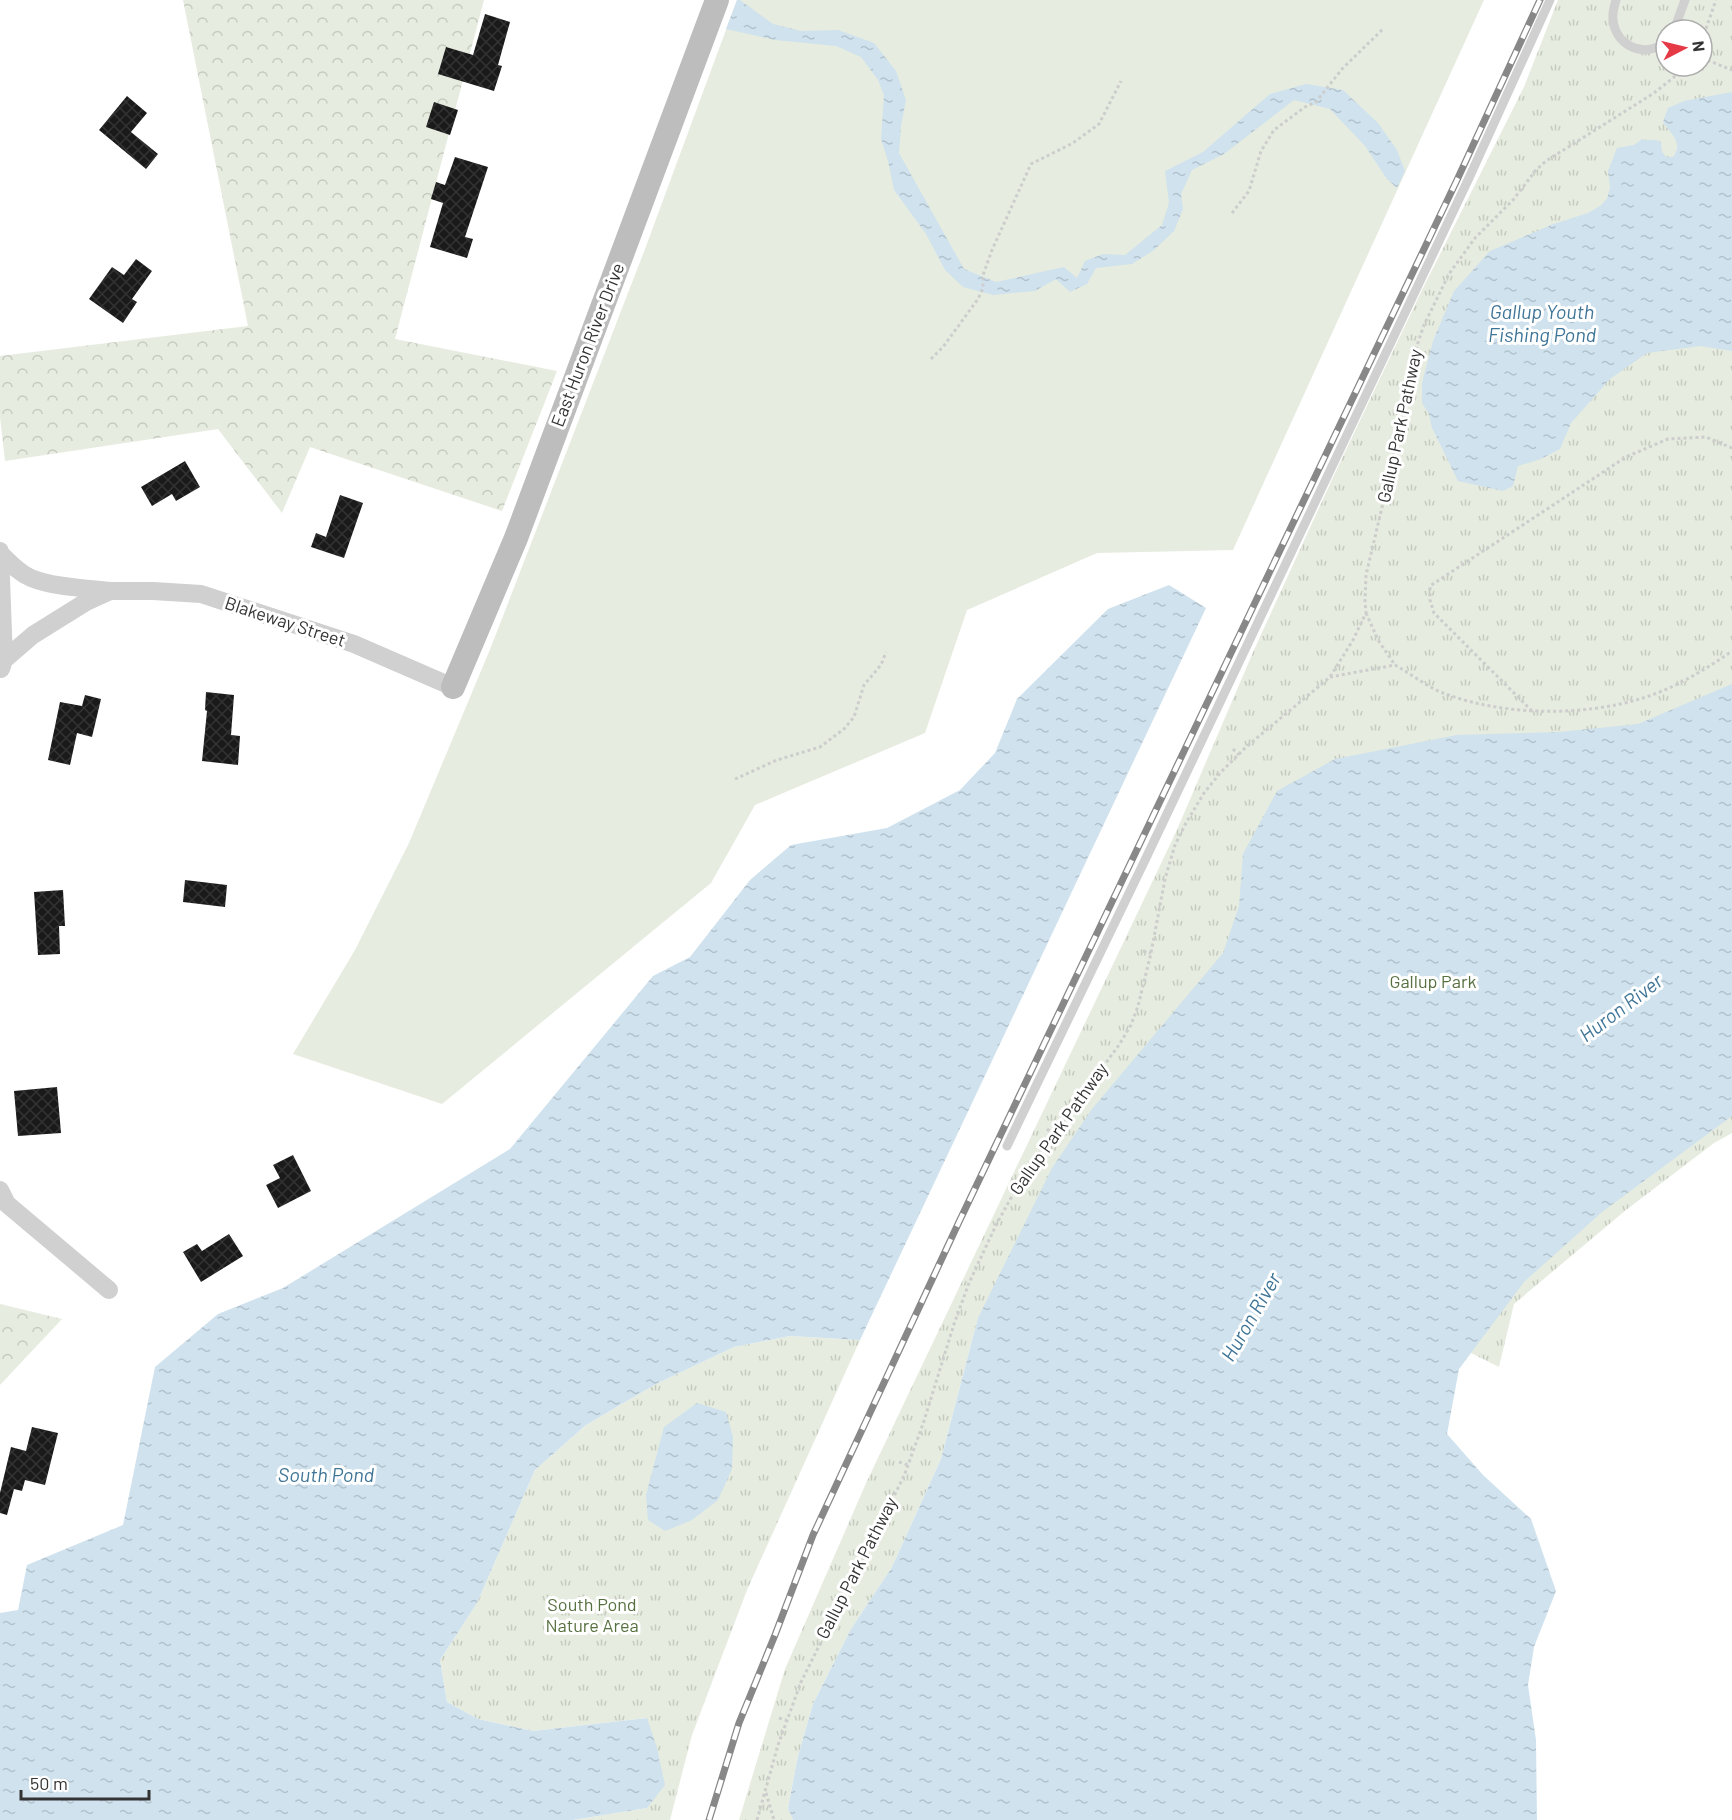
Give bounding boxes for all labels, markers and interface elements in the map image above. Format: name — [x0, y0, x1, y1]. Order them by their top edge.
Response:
north arrow — [1654, 18, 1714, 78]
text: N — [1689, 40, 1709, 53]
street label: East Huron River Drive — [546, 260, 628, 430]
water label: Gallup Youth Fishing Pond — [1488, 299, 1596, 346]
street label: Gallup Park Pathway — [1372, 347, 1426, 505]
street label: Blakeway Street — [222, 591, 348, 651]
water label: Huron River — [1574, 968, 1668, 1046]
park label: Gallup Park — [1390, 970, 1476, 992]
street label: Gallup Park Pathway — [1004, 1058, 1112, 1199]
water label: Huron River — [1215, 1267, 1286, 1365]
water label: South Pond — [278, 1462, 375, 1486]
street label: Gallup Park Pathway — [811, 1493, 901, 1642]
park label: South Pond Nature Area — [545, 1593, 639, 1636]
scale bar — [21, 1763, 148, 1801]
text: 50 m — [30, 1772, 68, 1794]

